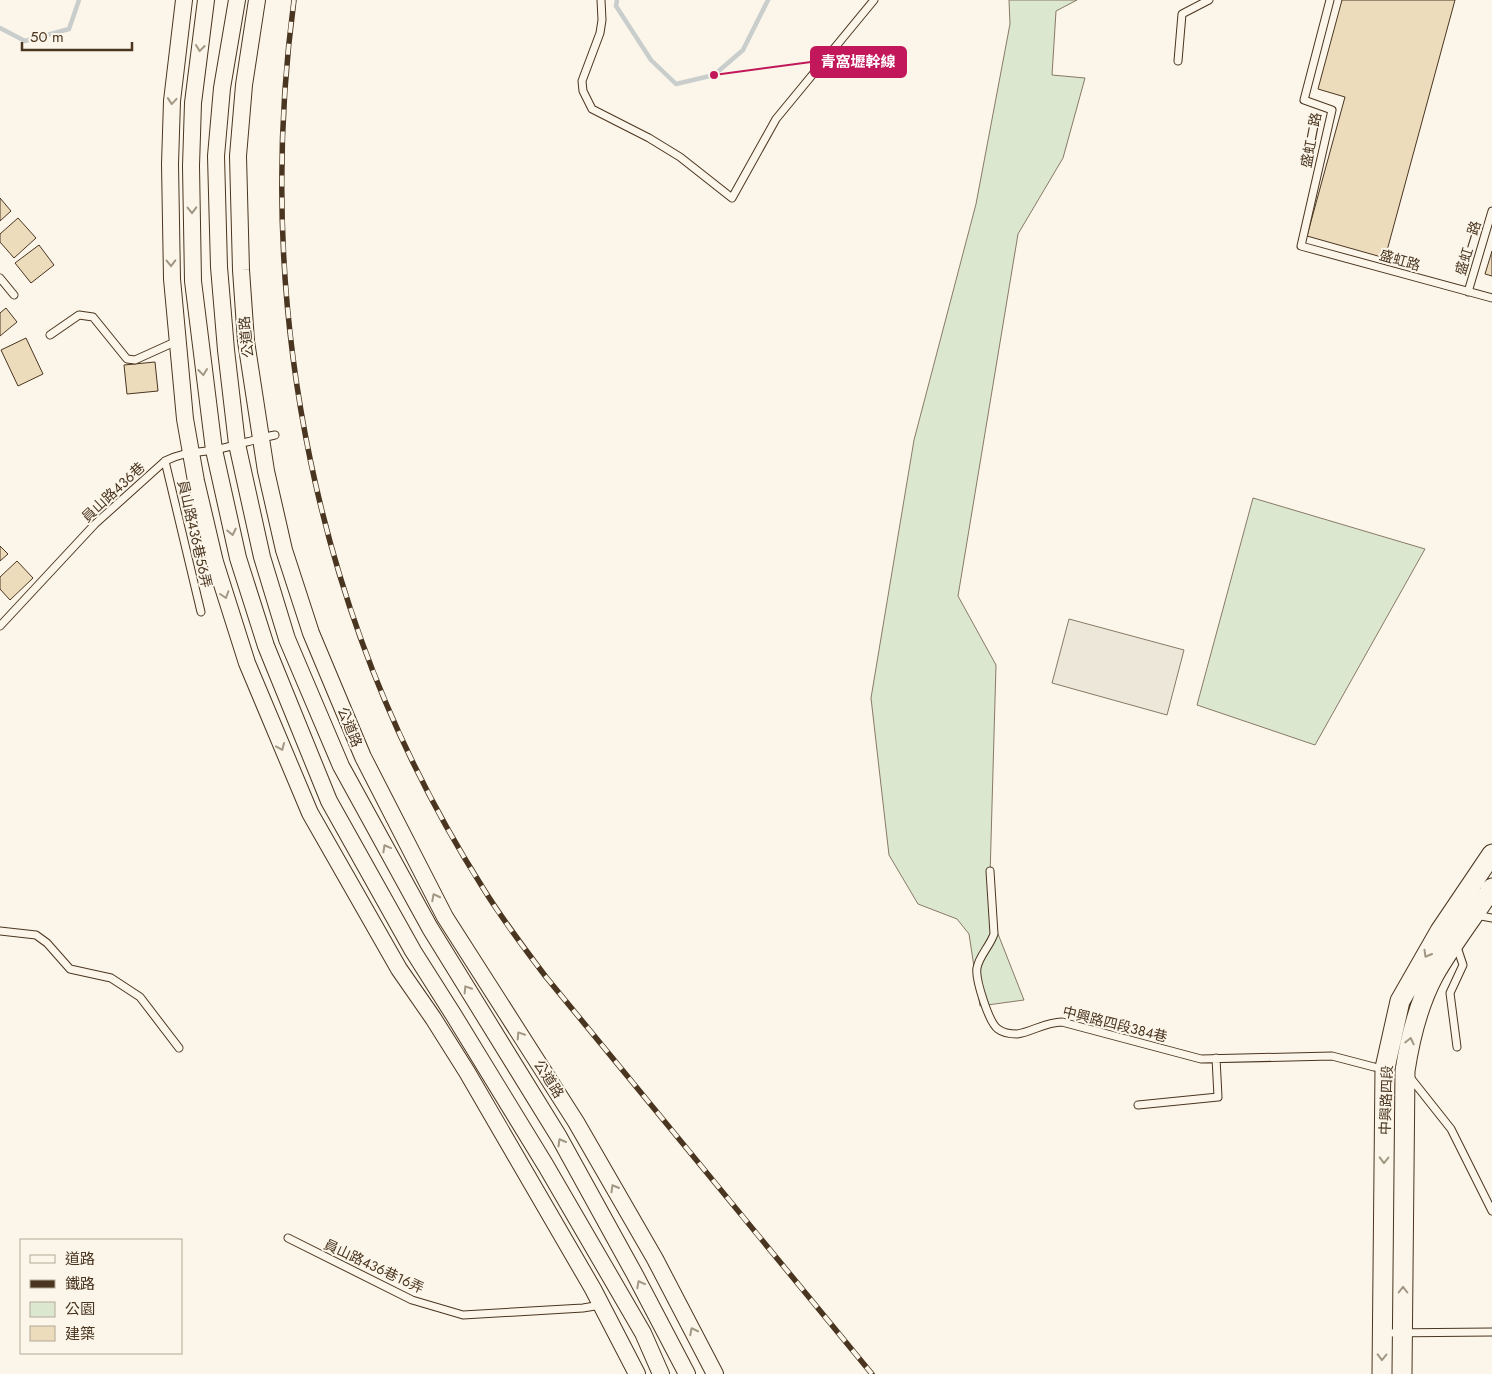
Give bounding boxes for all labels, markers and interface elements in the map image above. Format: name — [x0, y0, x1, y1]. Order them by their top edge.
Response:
scale bar — [22, 20, 132, 52]
text: 50 m — [30, 26, 64, 48]
one-way arrow — [195, 45, 206, 53]
callout: 青窩壢幹線 — [811, 47, 906, 77]
text: 青窩壢幹線 — [820, 51, 896, 73]
one-way arrow — [167, 97, 178, 105]
street label: 盛虹二路 — [1296, 111, 1326, 169]
one-way arrow — [187, 207, 197, 215]
street label: 盛虹一路 — [1450, 218, 1486, 278]
street label: 盛虹路 — [1377, 245, 1423, 275]
one-way arrow — [166, 260, 176, 267]
street label: 公道路 — [234, 315, 258, 359]
one-way arrow — [198, 368, 208, 377]
street label: 員山路436巷 — [77, 457, 149, 527]
street label: 員山路436巷56弄 — [173, 478, 217, 590]
one-way arrow — [226, 528, 237, 537]
one-way arrow — [220, 590, 230, 599]
street label: 公道路 — [333, 704, 367, 750]
one-way arrow — [275, 742, 286, 751]
one-way arrow — [382, 844, 392, 853]
one-way arrow — [431, 893, 441, 902]
one-way arrow — [1424, 948, 1434, 957]
one-way arrow — [464, 985, 473, 994]
street label: 中興路四段384巷 — [1060, 1001, 1170, 1047]
one-way arrow — [517, 1031, 527, 1040]
one-way arrow — [1404, 1036, 1415, 1045]
street label: 公道路 — [529, 1056, 569, 1102]
street label: 中興路四段 — [1375, 1065, 1397, 1135]
one-way arrow — [558, 1139, 568, 1148]
one-way arrow — [1379, 1156, 1389, 1164]
one-way arrow — [611, 1185, 621, 1194]
street label: 員山路436巷16弄 — [321, 1234, 427, 1298]
legend — [20, 1239, 182, 1354]
text: 道路 — [65, 1248, 95, 1270]
text: 鐵路 — [65, 1273, 95, 1295]
one-way arrow — [636, 1281, 646, 1290]
one-way arrow — [1398, 1286, 1408, 1294]
text: 公園 — [65, 1298, 95, 1320]
text: 建築 — [65, 1323, 95, 1345]
one-way arrow — [689, 1327, 699, 1336]
one-way arrow — [1377, 1354, 1387, 1362]

